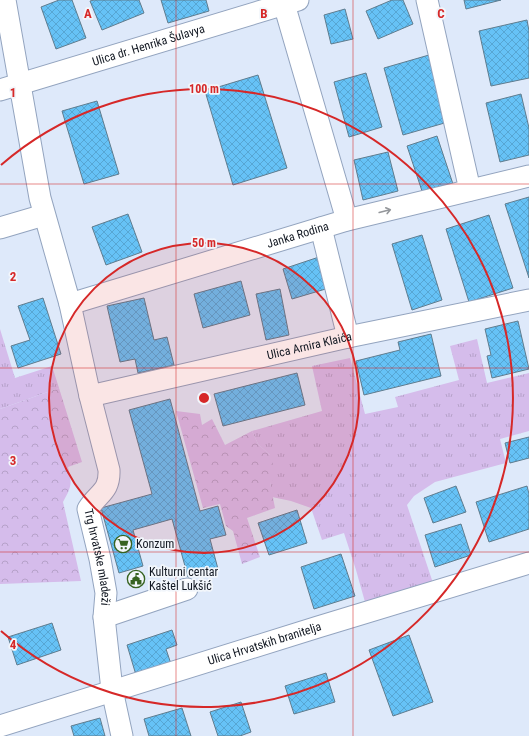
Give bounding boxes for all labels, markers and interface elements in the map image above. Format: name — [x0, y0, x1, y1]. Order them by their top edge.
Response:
text: A — [84, 6, 92, 21]
text: B — [260, 6, 268, 21]
text: C — [437, 6, 445, 21]
street label: Ulica dr. Henrika Šulavya — [90, 22, 207, 69]
text: 100 m — [189, 82, 219, 96]
text: 1 — [10, 85, 16, 100]
one-way arrow — [378, 206, 391, 214]
street label: Janka Rodina — [265, 219, 331, 251]
text: 50 m — [192, 236, 216, 250]
text: 2 — [10, 269, 17, 284]
street label: Ulica Arnira Klaića — [266, 329, 353, 362]
centre of rings — [197, 391, 211, 405]
text: 3 — [10, 453, 16, 468]
street label: Trg hrvatske mladeži — [81, 508, 113, 606]
supermarket icon: Konzum — [113, 534, 133, 554]
place label: Konzum — [136, 537, 174, 551]
place label: Kulturni centar Kaštel Lukšić — [149, 565, 219, 593]
public building icon: Kulturni centar Kaštel Lukšić — [126, 569, 146, 589]
street label: Ulica Hrvatskih branitelja — [206, 619, 323, 668]
text: 4 — [10, 637, 17, 652]

